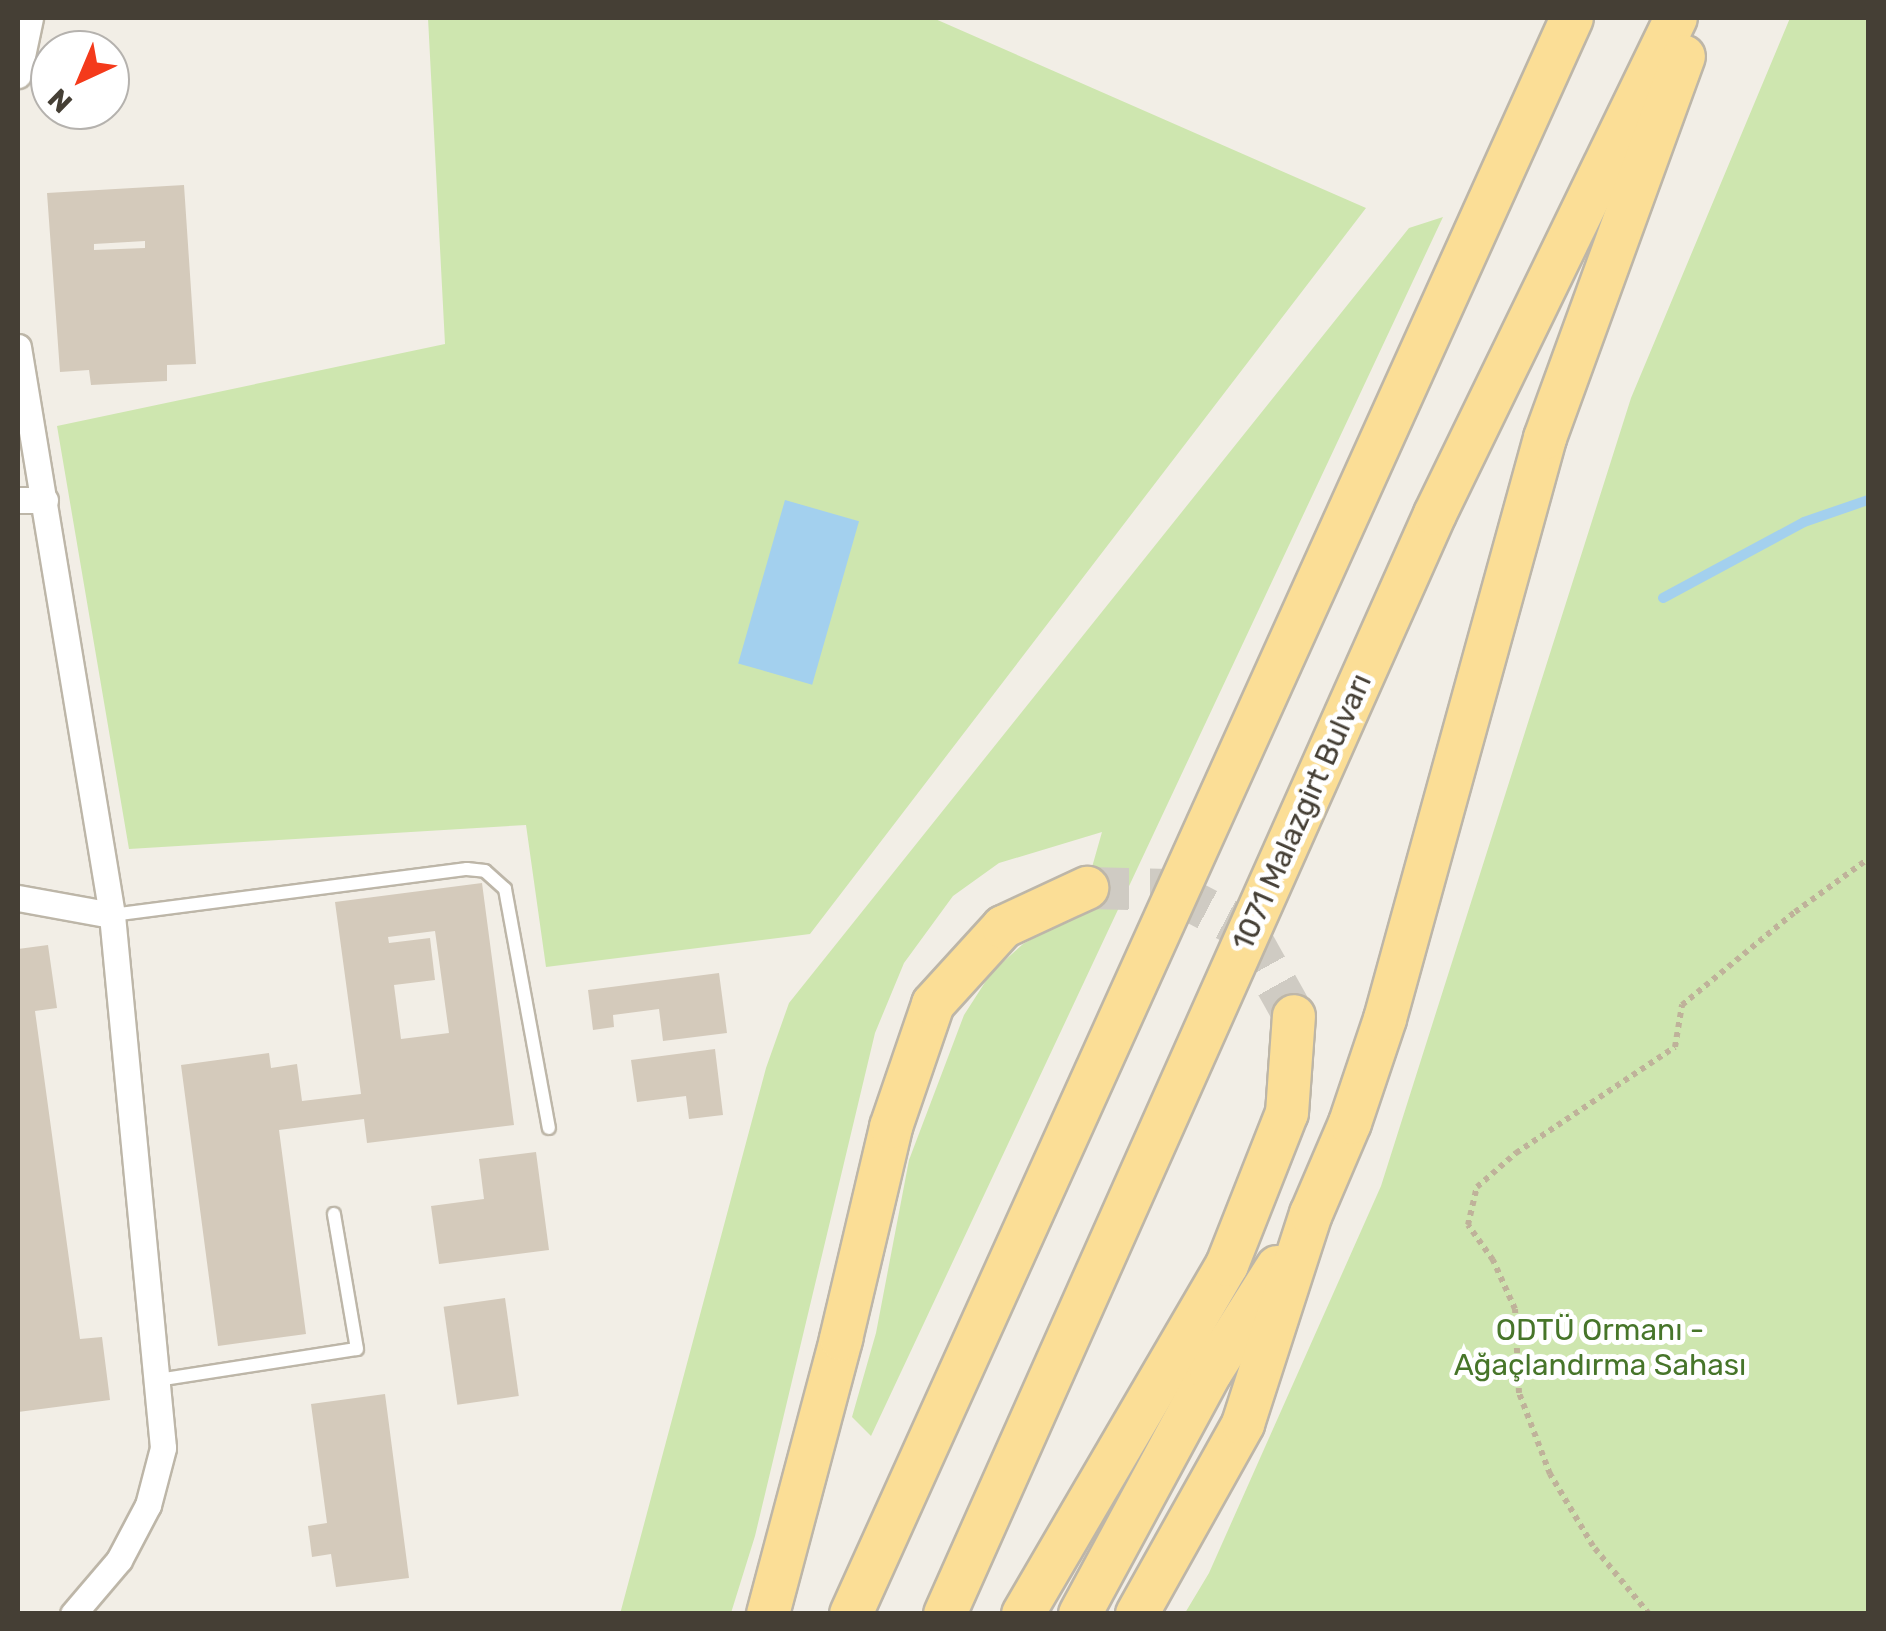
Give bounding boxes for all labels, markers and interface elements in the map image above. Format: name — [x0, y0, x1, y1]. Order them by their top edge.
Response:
north arrow — [30, 30, 130, 130]
text: N — [42, 82, 79, 119]
street label: 1071 Malazgirt Bulvarı — [1225, 668, 1379, 956]
park label: ODTÜ Ormanı - Ağaçlandırma Sahası — [1454, 1312, 1746, 1382]

